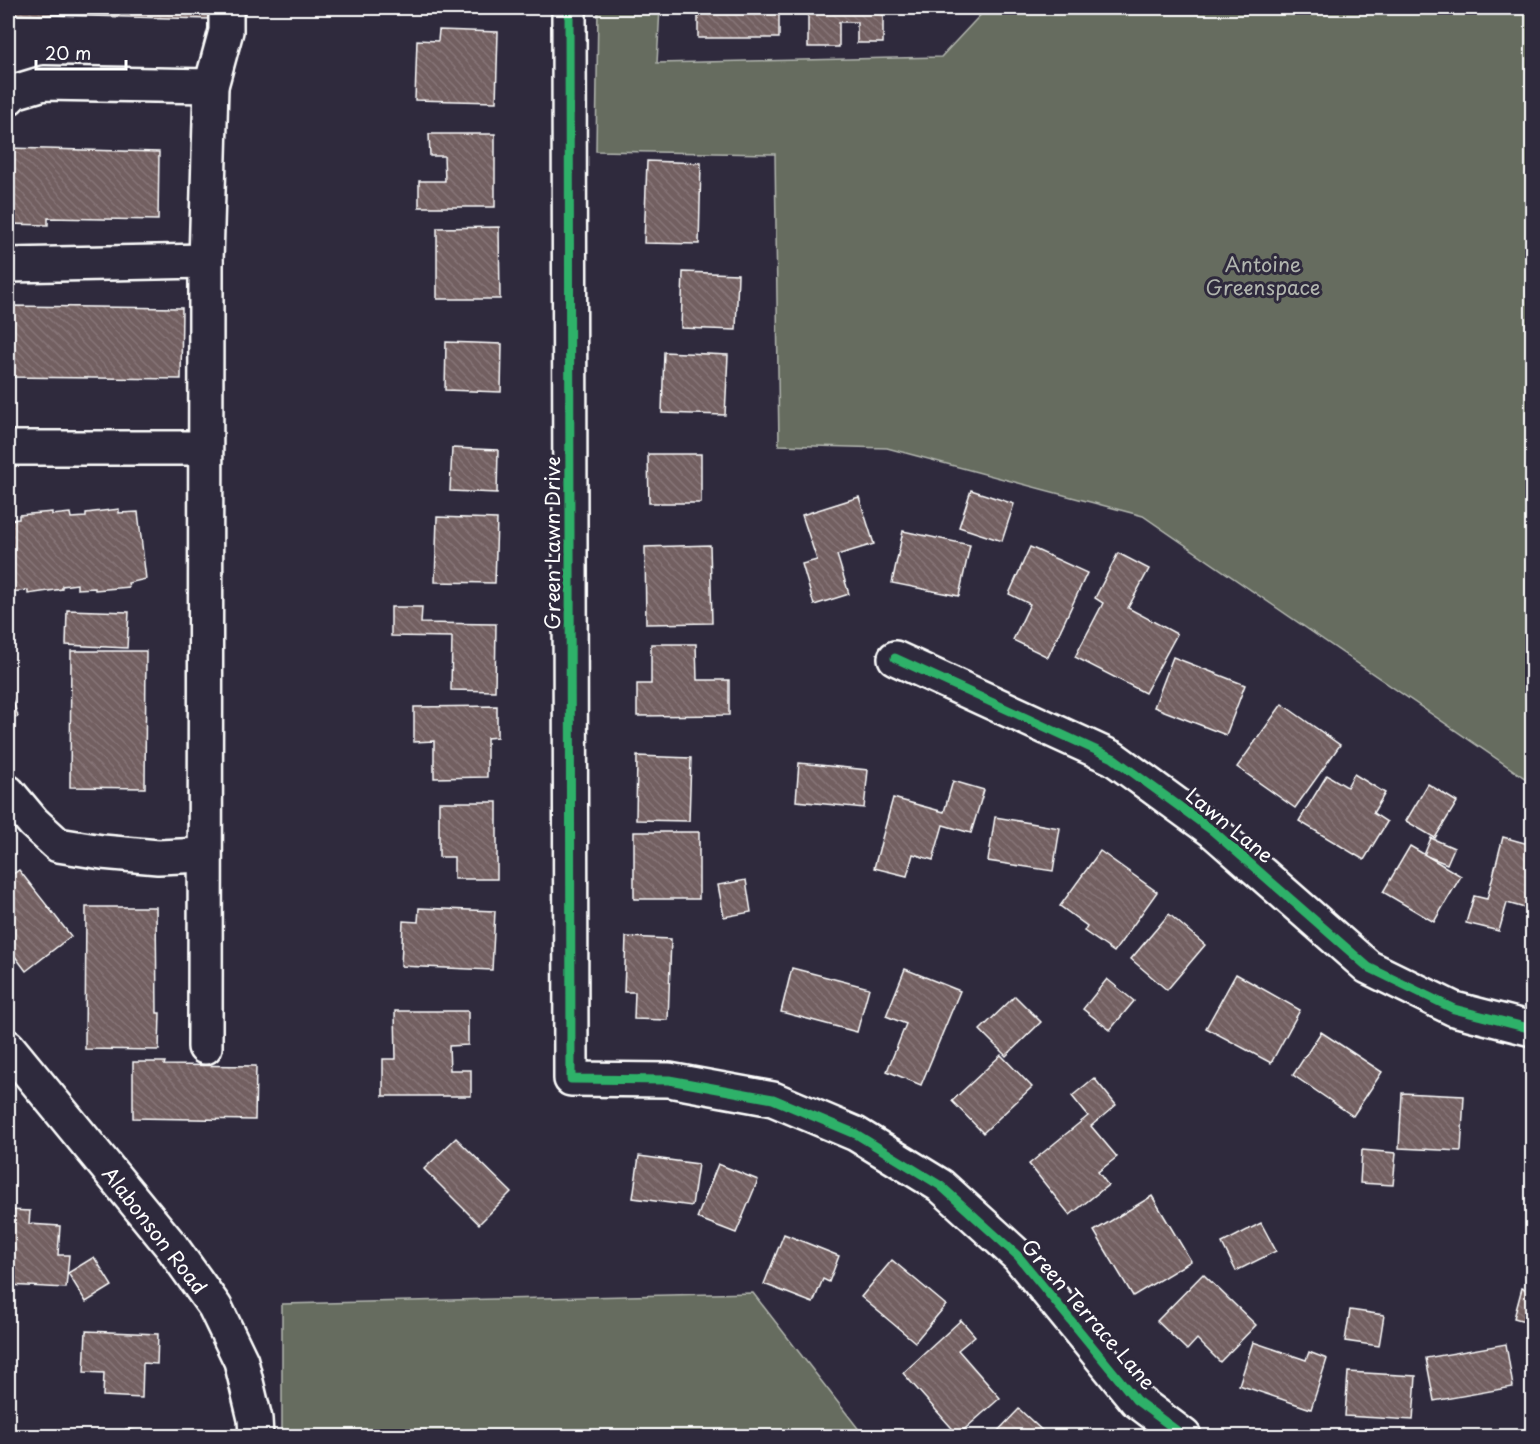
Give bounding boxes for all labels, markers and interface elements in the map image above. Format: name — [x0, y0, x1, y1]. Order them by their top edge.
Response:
scale bar — [36, 33, 126, 71]
text: 20 m — [45, 39, 91, 66]
park label: Antoine Greenspace — [1206, 249, 1320, 302]
street label: Green Lawn Drive — [537, 456, 567, 630]
street label: Lawn Lane — [1180, 780, 1280, 870]
street label: Alabonson Road — [96, 1160, 214, 1300]
street label: Green Terrace Lane — [1015, 1232, 1163, 1396]

